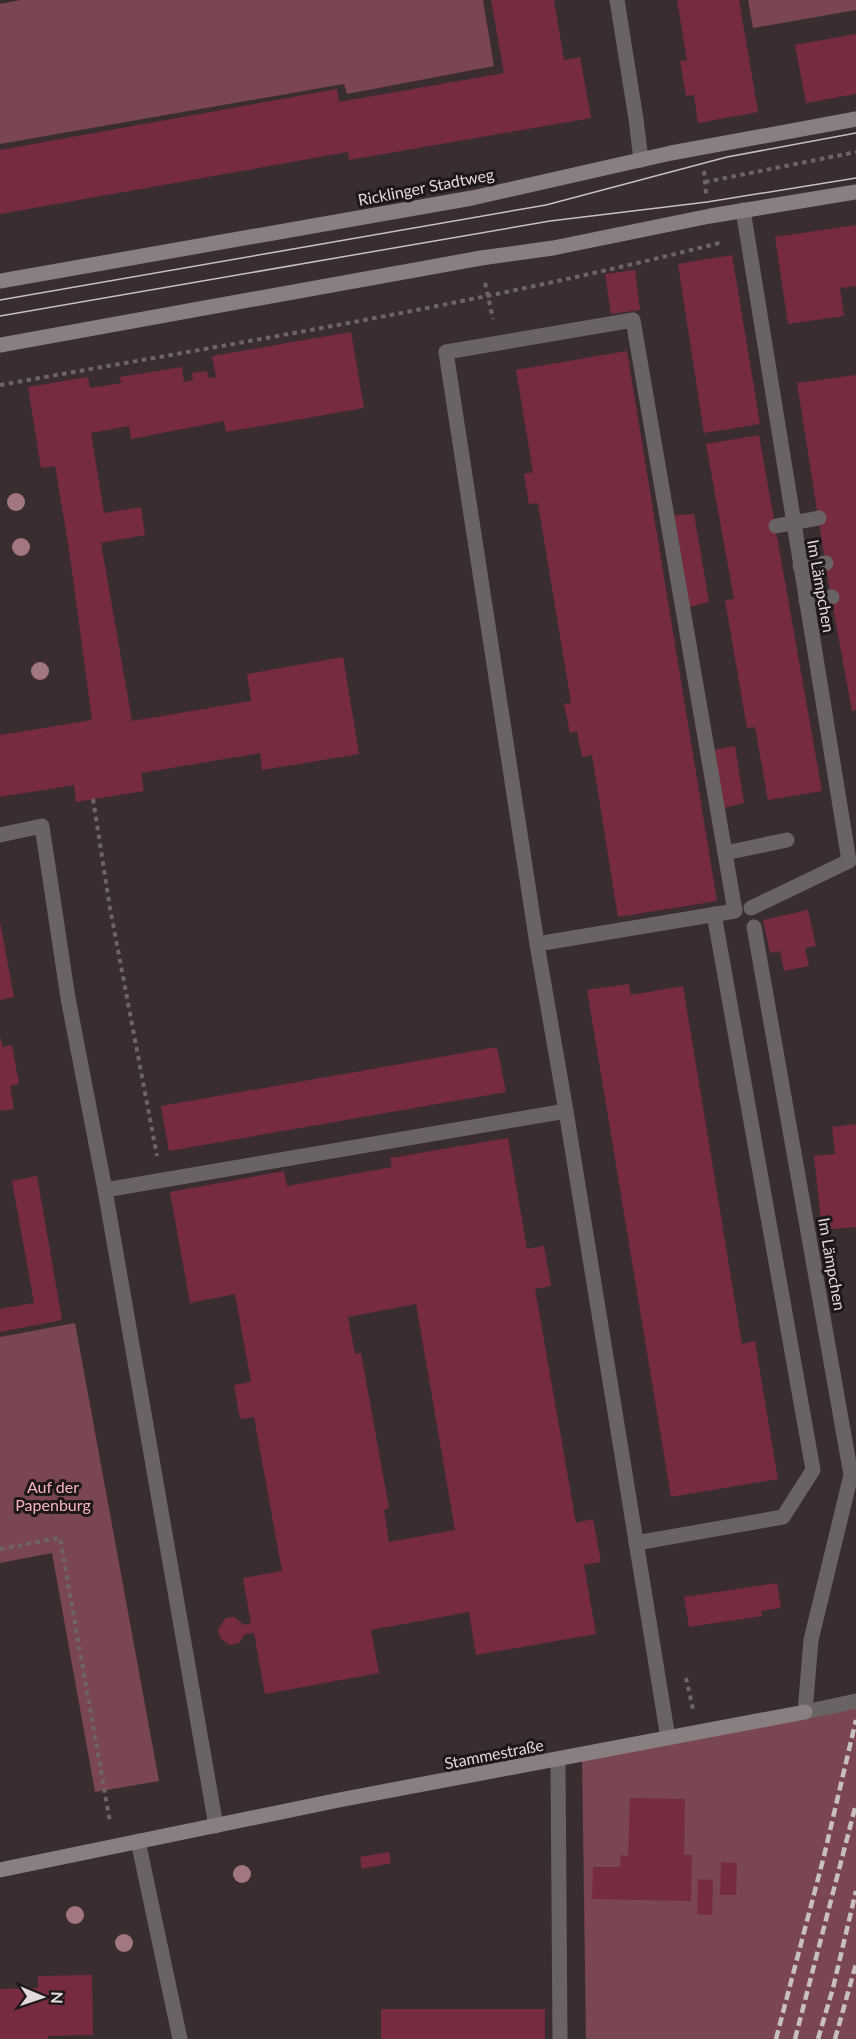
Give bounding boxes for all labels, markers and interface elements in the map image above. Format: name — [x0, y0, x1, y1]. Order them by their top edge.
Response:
street label: Ricklinger Stadtweg — [356, 164, 496, 209]
street label: Im Lämpchen — [804, 538, 839, 634]
street label: Im Lämpchen — [815, 1216, 850, 1312]
park label: Auf der Papenburg — [15, 1477, 91, 1514]
street label: Stammestraße — [443, 1735, 545, 1772]
north arrow — [12, 1967, 72, 2027]
text: N — [48, 1991, 67, 2004]

